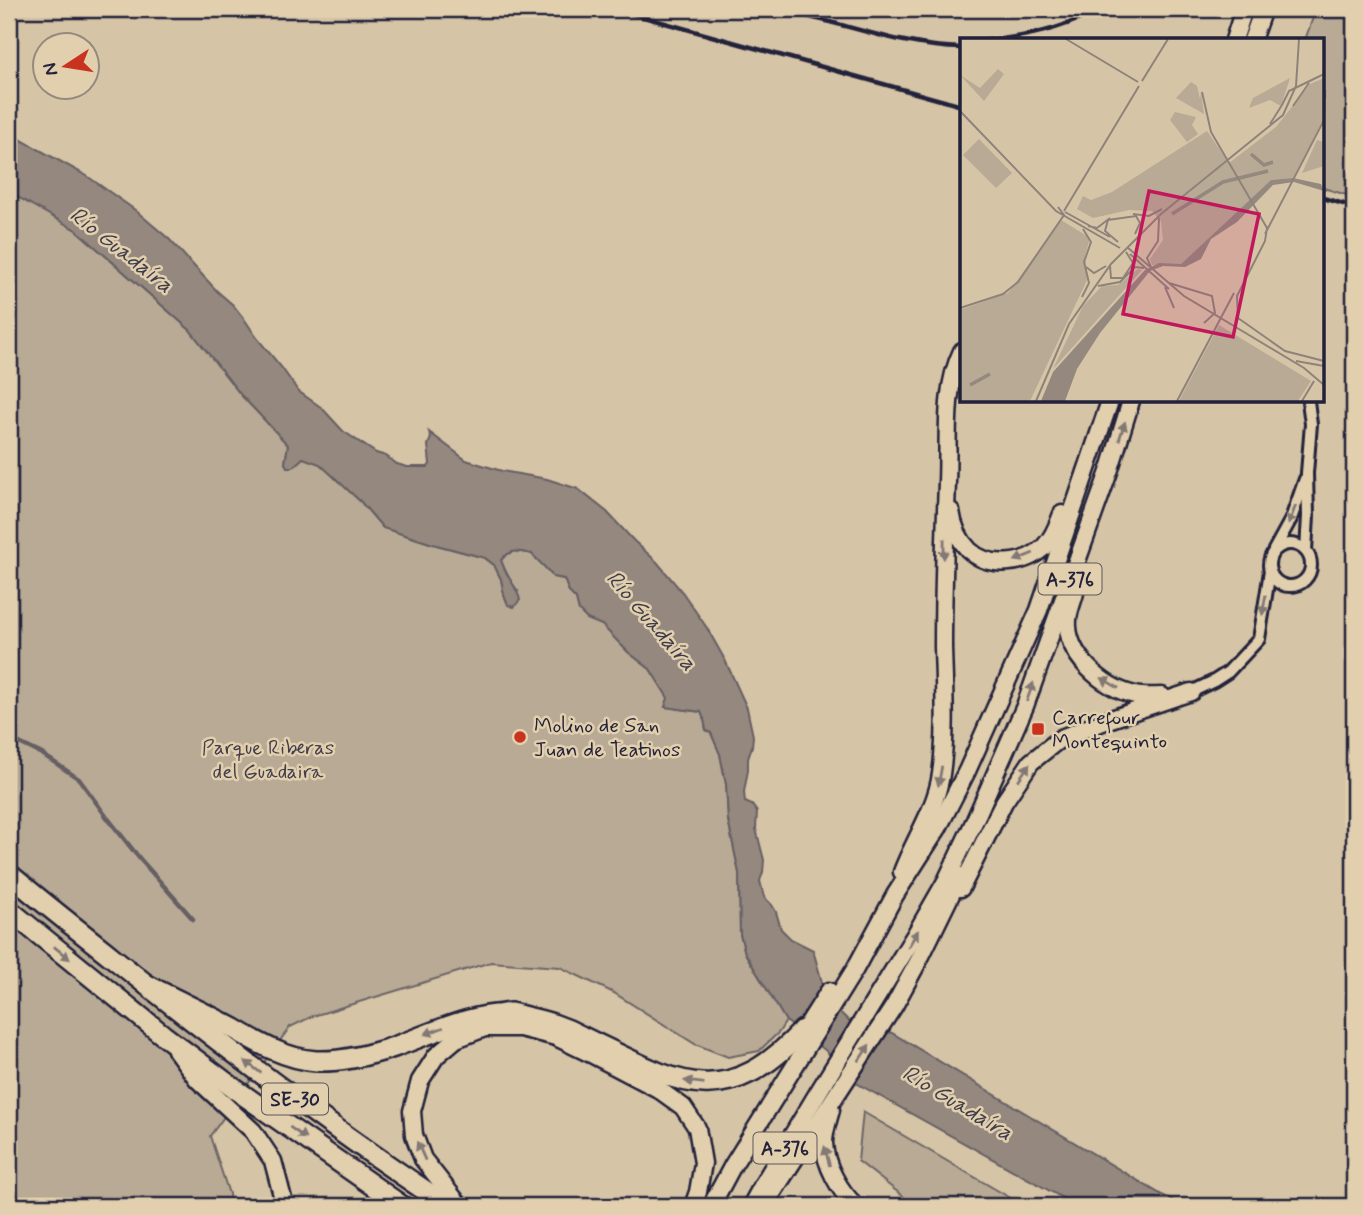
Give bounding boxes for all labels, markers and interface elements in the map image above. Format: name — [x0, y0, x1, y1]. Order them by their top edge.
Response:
north arrow — [32, 32, 102, 102]
inset map — [960, 38, 1324, 402]
text: N — [37, 60, 64, 78]
water label: Río Guadaíra — [63, 201, 179, 301]
one-way arrow — [1117, 421, 1127, 442]
one-way arrow — [1286, 504, 1297, 525]
one-way arrow — [939, 538, 950, 560]
one-way arrow — [1014, 551, 1034, 563]
road number: A-376 — [1038, 564, 1102, 594]
water label: Río Guadaíra — [598, 565, 703, 678]
one-way arrow — [1258, 594, 1269, 616]
one-way arrow — [1101, 677, 1120, 689]
one-way arrow — [1025, 682, 1036, 703]
place label: Carrefour Montequinto — [1052, 704, 1167, 756]
place label: Molino de San Juan de Teatinos — [534, 712, 680, 764]
marker: Carrefour Montequinto — [1030, 721, 1046, 737]
marker: Molino de San Juan de Teatinos — [512, 729, 528, 745]
park label: Parque Riberas del Guadaira — [202, 734, 334, 786]
one-way arrow — [1017, 763, 1031, 781]
one-way arrow — [934, 765, 945, 787]
one-way arrow — [907, 930, 919, 949]
one-way arrow — [53, 945, 70, 960]
one-way arrow — [424, 1025, 445, 1036]
one-way arrow — [858, 1043, 871, 1062]
water label: Río Guadaíra — [896, 1059, 1018, 1149]
one-way arrow — [244, 1061, 262, 1075]
one-way arrow — [683, 1077, 705, 1088]
road number: SE-30 — [262, 1084, 328, 1114]
one-way arrow — [289, 1126, 307, 1140]
road number: A-376 — [754, 1132, 816, 1164]
one-way arrow — [415, 1141, 427, 1161]
one-way arrow — [821, 1145, 832, 1167]

